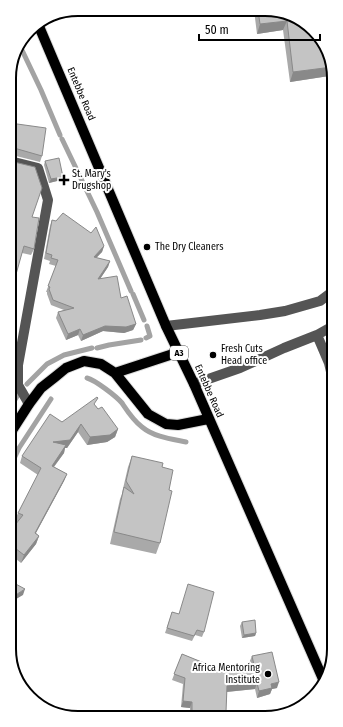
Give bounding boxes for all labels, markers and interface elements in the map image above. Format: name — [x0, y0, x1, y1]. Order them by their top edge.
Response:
scale bar — [199, 16, 320, 42]
text: 50 m — [205, 23, 229, 37]
street label: Entebbe Road — [64, 66, 98, 122]
place label: St. Mary's Drugshop — [72, 168, 111, 192]
marker: St. Mary's Drugshop — [59, 175, 69, 185]
place label: The Dry Cleaners — [155, 241, 223, 253]
marker: The Dry Cleaners — [142, 242, 152, 252]
place label: Fresh Cuts Head office — [221, 343, 267, 367]
road number: A3 — [170, 346, 188, 360]
marker: Fresh Cuts Head office — [208, 350, 218, 360]
street label: Entebbe Road — [192, 363, 226, 419]
place label: Africa Mentoring Institute — [193, 662, 260, 686]
marker: Africa Mentoring Institute — [263, 669, 273, 679]

